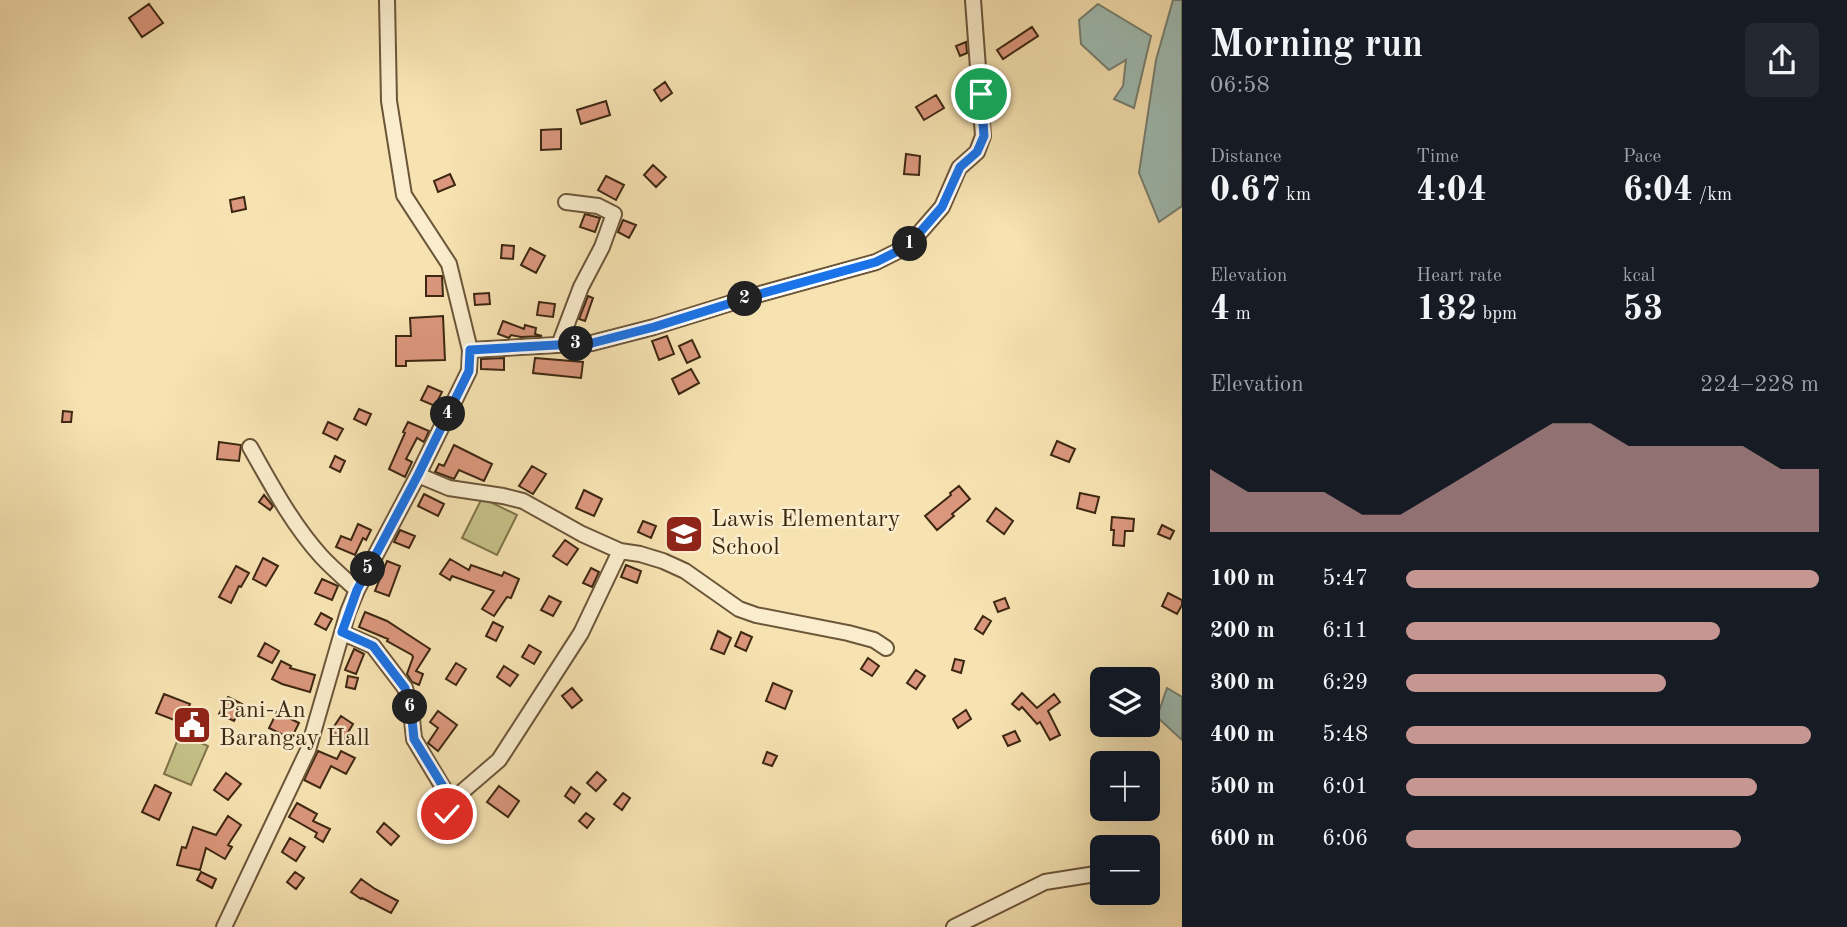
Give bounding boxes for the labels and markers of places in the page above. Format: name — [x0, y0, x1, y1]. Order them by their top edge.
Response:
pin — [951, 64, 1011, 124]
pin: 1 — [892, 226, 928, 262]
pin: 2 — [728, 282, 762, 316]
pin: 3 — [558, 326, 594, 362]
pin: 4 — [430, 396, 466, 432]
place label: Lawis Elementary School — [711, 508, 901, 560]
school or university icon: Lawis Elementary School — [663, 513, 705, 555]
pin: 5 — [350, 552, 386, 586]
pin: 6 — [392, 690, 428, 724]
place label: Pani-An Barangay Hall — [219, 699, 370, 751]
public building icon: Pani-An Barangay Hall — [171, 704, 213, 746]
pin — [417, 784, 477, 844]

